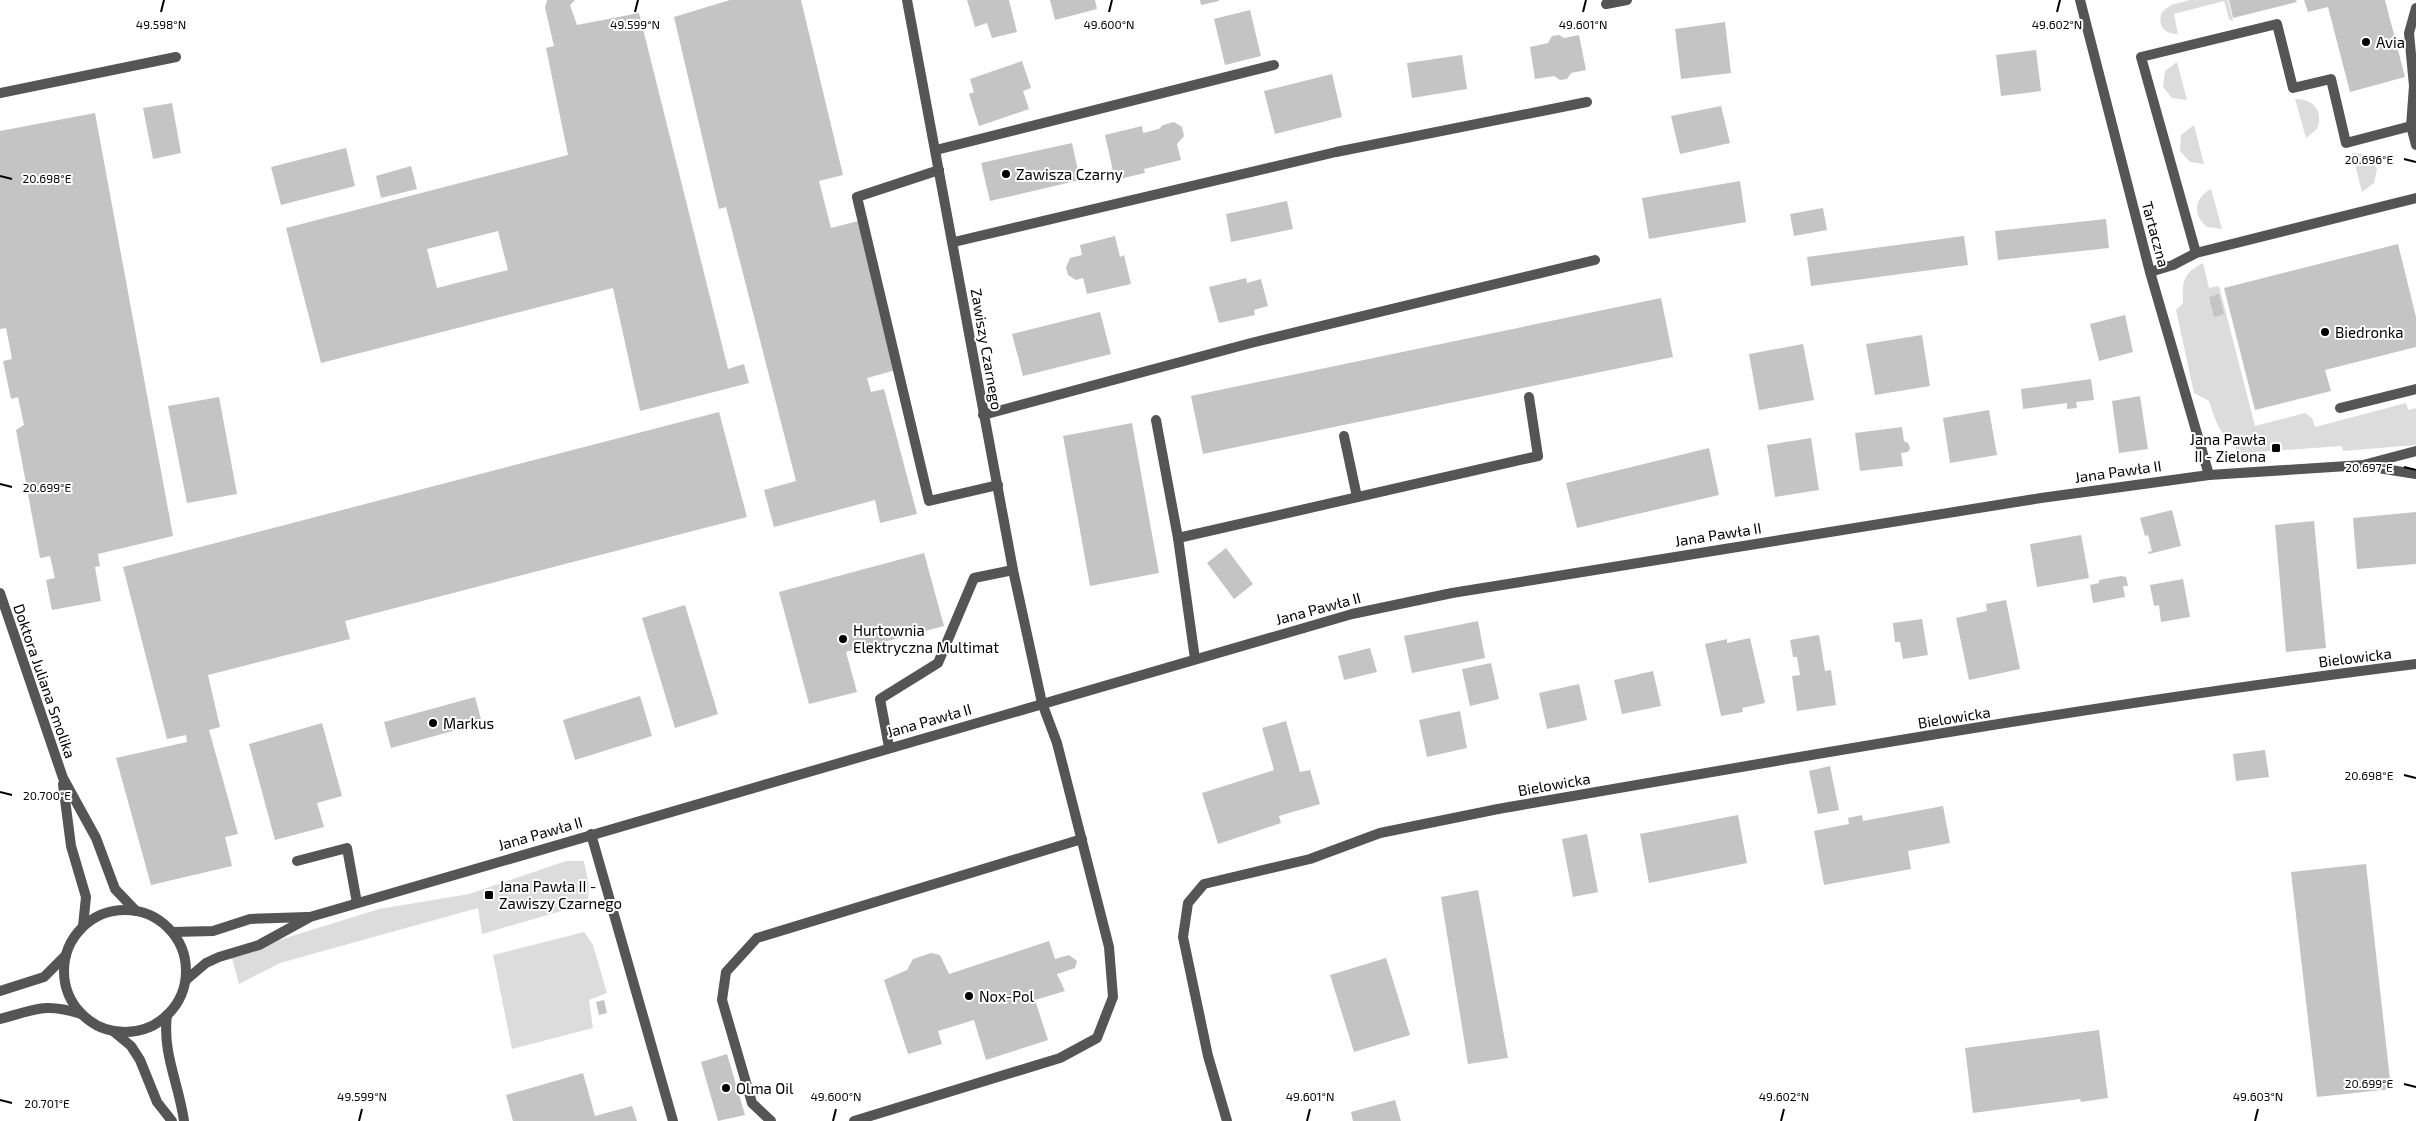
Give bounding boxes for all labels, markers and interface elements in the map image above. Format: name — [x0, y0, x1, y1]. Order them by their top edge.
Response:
text: 49.598°N — [136, 17, 186, 31]
text: 49.599°N — [610, 17, 660, 31]
text: 49.600°N — [1083, 17, 1135, 31]
text: 49.601°N — [1559, 17, 1607, 31]
text: 49.602°N — [2032, 17, 2082, 31]
place label: Avia — [2376, 33, 2405, 51]
marker: Avia — [2360, 36, 2372, 48]
text: 20.696°E — [2345, 152, 2393, 166]
place label: Zawisza Czarny — [1016, 165, 1123, 183]
marker: Zawisza Czarny — [1000, 168, 1012, 180]
text: 20.698°E — [23, 171, 72, 185]
street label: Tartaczna — [2139, 199, 2173, 269]
street label: Zawiszy Czarnego — [967, 287, 1007, 411]
place label: Biedronka — [2335, 323, 2404, 341]
marker: Biedronka — [2319, 326, 2331, 338]
place label: Jana Pawła II - Zielona — [2190, 430, 2266, 465]
marker: Jana Pawła II - Zielona — [2270, 442, 2282, 454]
street label: Jana Pawła II — [2073, 456, 2163, 486]
text: 20.697°E — [2345, 460, 2393, 474]
text: 20.699°E — [23, 480, 71, 494]
street label: Jana Pawła II — [1673, 518, 1763, 550]
street label: Jana Pawła II — [1273, 588, 1363, 628]
street label: Doktora Juliana Smolika — [10, 601, 80, 761]
place label: Hurtownia Elektryczna Multimat — [853, 621, 999, 656]
marker: Hurtownia Elektryczna Multimat — [837, 633, 849, 645]
street label: Bielowicka — [2318, 644, 2392, 670]
street label: Jana Pawła II — [885, 699, 973, 741]
street label: Bielowicka — [1916, 702, 1992, 732]
place label: Markus — [443, 714, 494, 732]
marker: Markus — [427, 717, 439, 729]
text: 20.698°E — [2345, 768, 2394, 782]
street label: Bielowicka — [1516, 769, 1592, 799]
text: 20.700°E — [23, 788, 71, 802]
street label: Jana Pawła II — [496, 812, 584, 854]
place label: Jana Pawła II - Zawiszy Czarnego — [499, 877, 622, 912]
marker: Jana Pawła II - Zawiszy Czarnego — [483, 889, 495, 901]
place label: Nox-Pol — [979, 987, 1035, 1005]
marker: Nox-Pol — [963, 990, 975, 1002]
text: 20.699°E — [2345, 1076, 2393, 1090]
place label: Olma Oil — [736, 1079, 794, 1097]
marker: Olma Oil — [720, 1082, 732, 1094]
text: 49.599°N — [337, 1089, 387, 1103]
text: 49.600°N — [810, 1089, 862, 1103]
text: 49.601°N — [1286, 1089, 1334, 1103]
text: 49.602°N — [1759, 1089, 1809, 1103]
text: 49.603°N — [2233, 1089, 2283, 1103]
text: 20.701°E — [24, 1096, 70, 1110]

